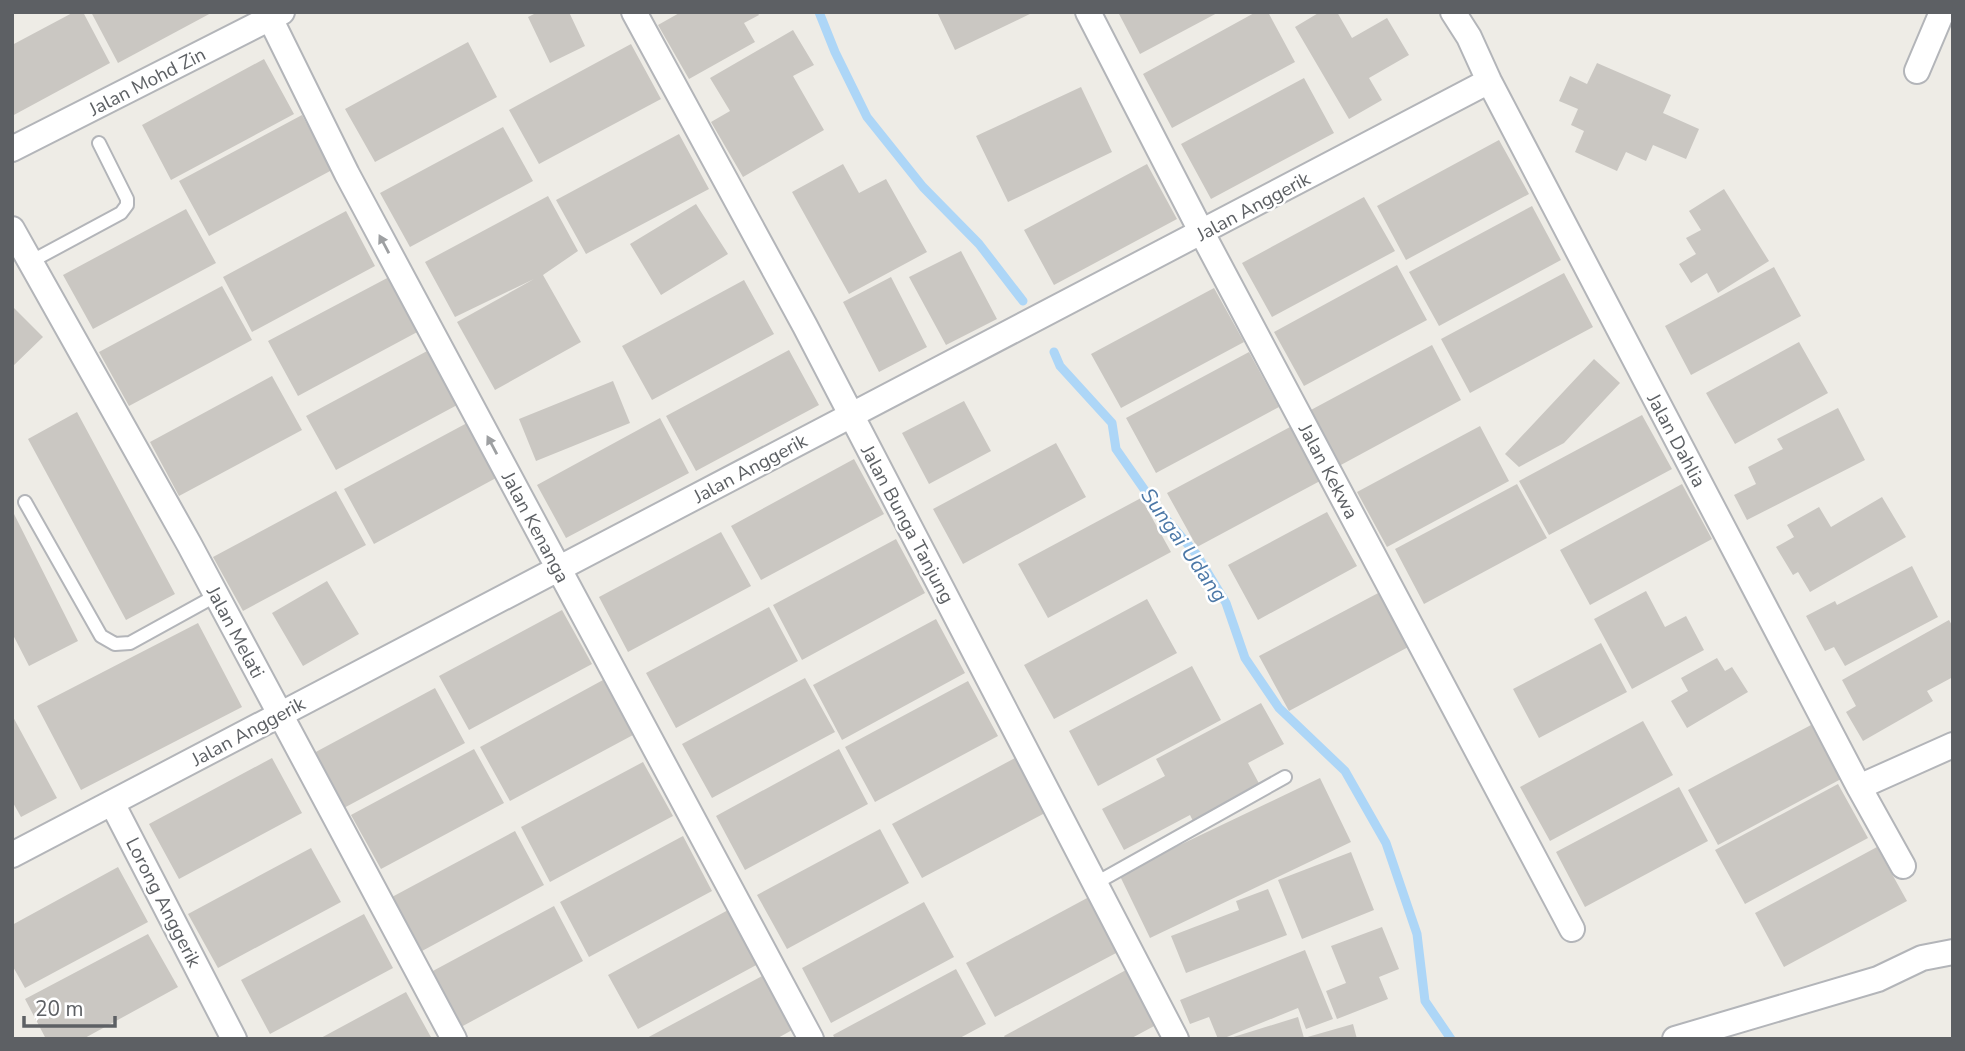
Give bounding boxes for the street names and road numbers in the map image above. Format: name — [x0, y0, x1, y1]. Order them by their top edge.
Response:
street label: Jalan Mohd Zin — [84, 41, 210, 123]
street label: Jalan Anggerik — [1191, 166, 1315, 248]
street label: Jalan Dahlia — [1640, 388, 1712, 492]
street label: Jalan Kekwa — [1292, 418, 1364, 524]
street label: Jalan Anggerik — [688, 428, 812, 510]
street label: Jalan Bunga Tanjung — [854, 440, 960, 608]
street label: Jalan Kenanga — [494, 467, 575, 588]
street label: Jalan Melati — [200, 581, 270, 683]
street label: Jalan Anggerik — [186, 691, 310, 773]
street label: Lorong Anggerik — [119, 833, 207, 972]

